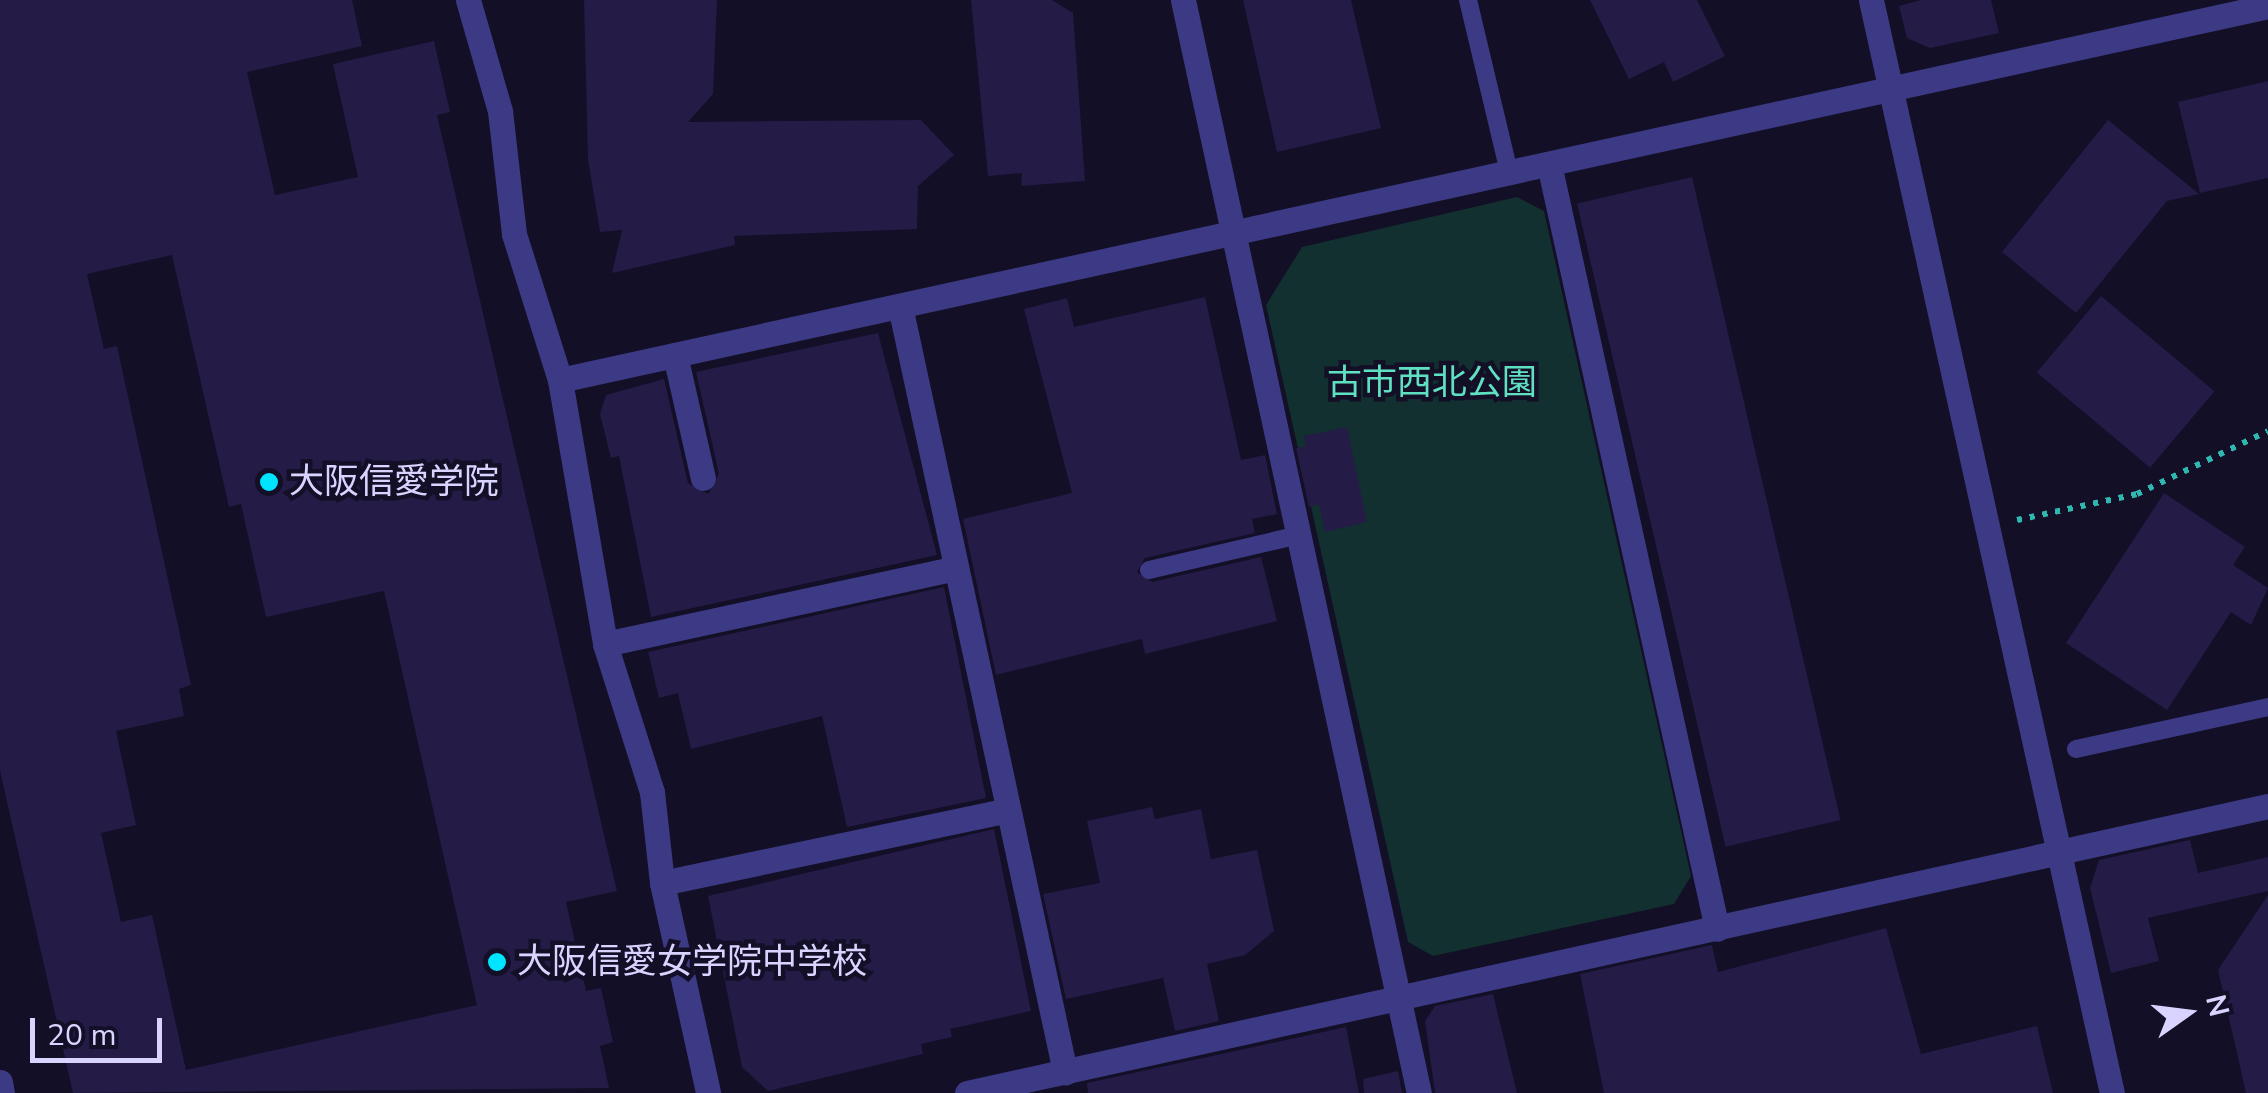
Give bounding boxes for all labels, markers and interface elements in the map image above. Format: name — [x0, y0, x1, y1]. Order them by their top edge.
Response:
park label: 古市西北公園 — [1327, 362, 1537, 404]
place label: 大阪信愛学院 — [289, 461, 499, 503]
marker: 大阪信愛学院 — [258, 471, 280, 493]
place label: 大阪信愛女学院中学校 — [517, 941, 867, 983]
marker: 大阪信愛女学院中学校 — [486, 951, 508, 973]
north arrow — [2138, 963, 2238, 1063]
text: N — [2196, 991, 2238, 1020]
scale bar — [35, 998, 168, 1060]
text: 20 m — [47, 1015, 116, 1056]

